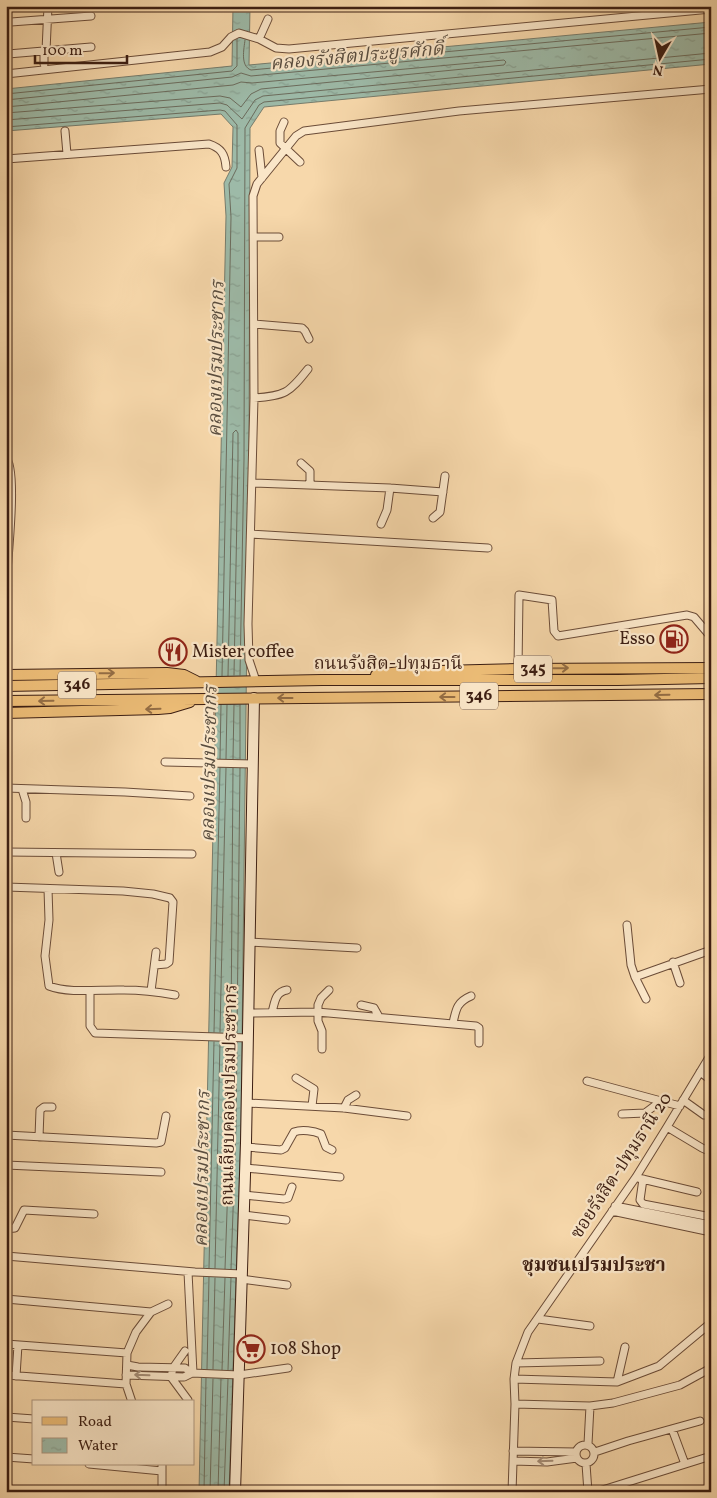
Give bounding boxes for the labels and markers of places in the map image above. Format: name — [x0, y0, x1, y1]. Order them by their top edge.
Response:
fuel station icon: Esso — [659, 624, 689, 654]
place label: Esso — [619, 627, 655, 652]
restaurant icon: Mister coffee — [158, 637, 188, 667]
place label: Mister coffee — [192, 640, 294, 665]
supermarket icon: 108 Shop — [236, 1334, 266, 1364]
place label: 108 Shop — [270, 1337, 341, 1362]

